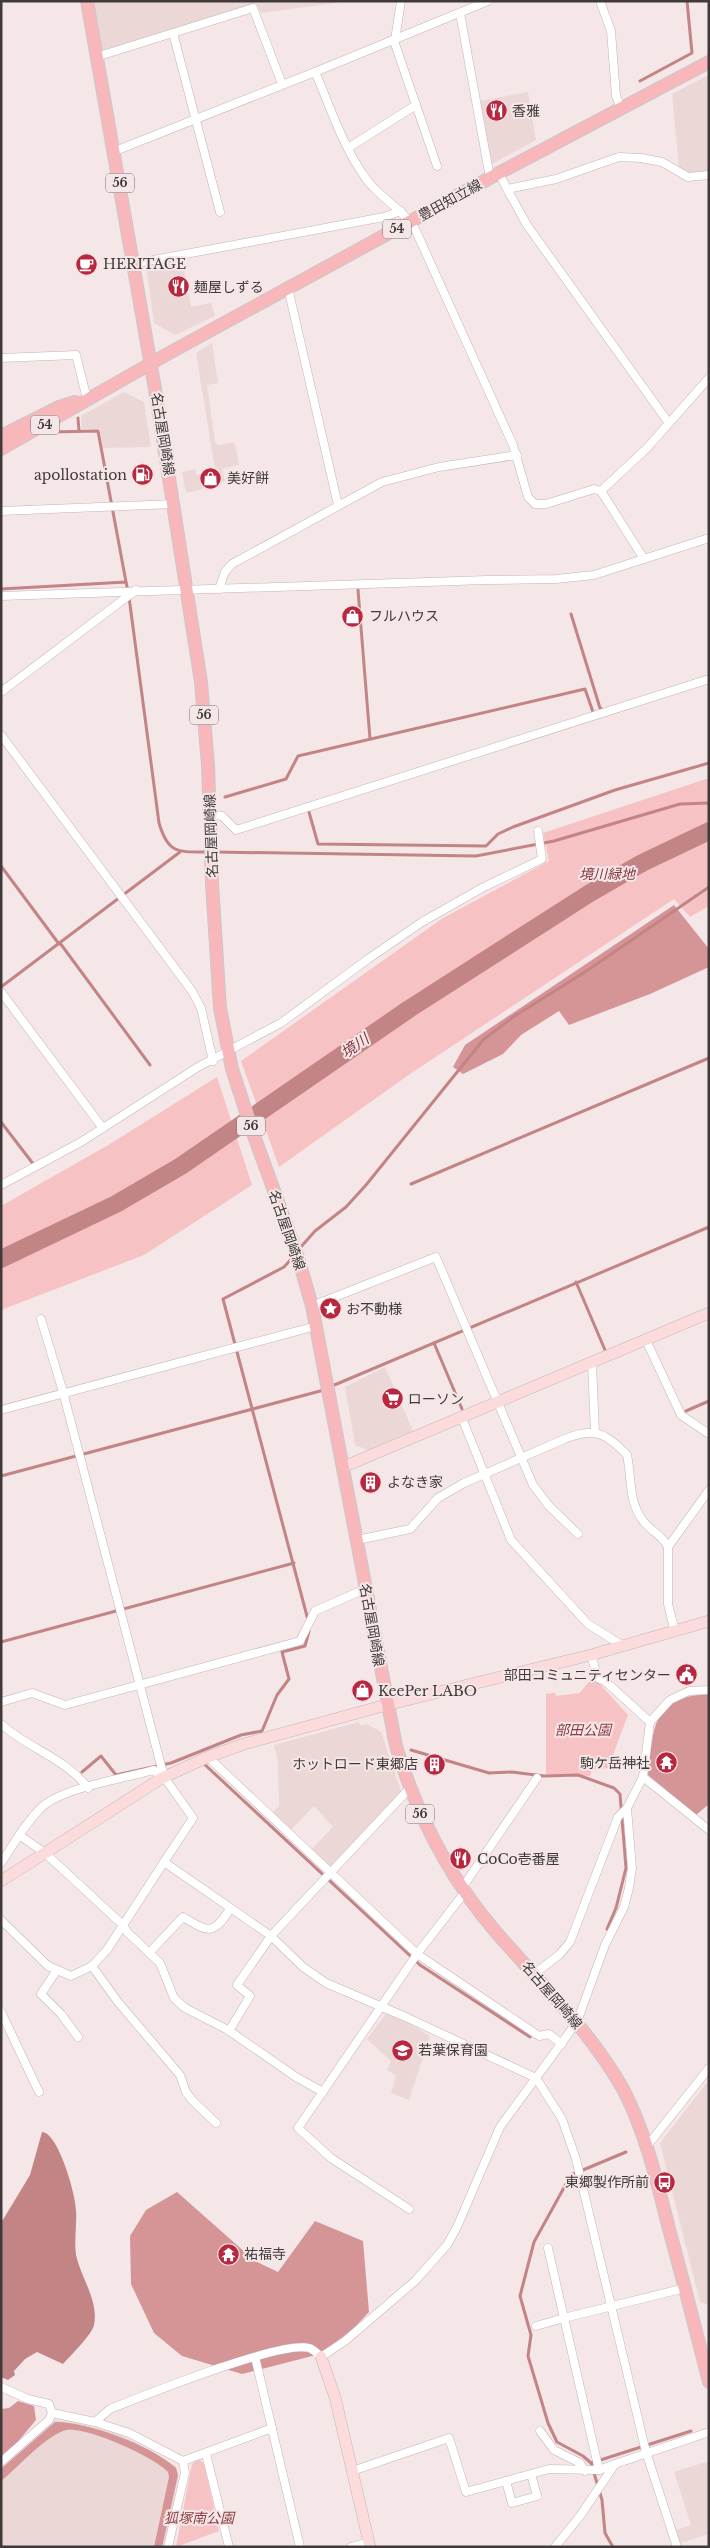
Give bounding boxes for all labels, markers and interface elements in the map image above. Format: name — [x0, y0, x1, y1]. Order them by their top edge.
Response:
restaurant icon: 香雅 — [484, 99, 508, 123]
place label: 香雅 — [512, 102, 540, 120]
road number: 56 — [106, 174, 134, 192]
street label: 豊田知立線 — [415, 175, 485, 225]
road number: 54 — [383, 220, 411, 238]
cafe icon: HERITAGE — [75, 252, 99, 276]
place label: HERITAGE — [103, 255, 186, 273]
restaurant icon: 麺屋しずる — [166, 275, 190, 299]
place label: 麺屋しずる — [194, 278, 264, 296]
street label: 名古屋岡崎線 — [148, 391, 178, 477]
road number: 54 — [31, 416, 59, 434]
fuel station icon: apollostation — [131, 463, 155, 487]
place label: apollostation — [34, 466, 127, 484]
shop icon: 美好餅 — [199, 466, 223, 490]
place label: 美好餅 — [227, 469, 269, 487]
shop icon: フルハウス — [341, 604, 365, 628]
place label: フルハウス — [369, 607, 439, 625]
road number: 56 — [190, 706, 218, 724]
street label: 名古屋岡崎線 — [201, 794, 221, 878]
park label: 境川緑地 — [579, 865, 637, 883]
water label: 境川 — [337, 1028, 374, 1062]
road number: 56 — [237, 1116, 265, 1136]
street label: 名古屋岡崎線 — [265, 1187, 309, 1273]
place icon: お不動様 — [318, 1297, 342, 1321]
place label: お不動様 — [346, 1300, 402, 1318]
supermarket icon: ローソン — [380, 1387, 404, 1411]
place label: ローソン — [408, 1390, 464, 1408]
building icon: よなき家 — [359, 1470, 383, 1494]
place label: よなき家 — [387, 1473, 443, 1491]
street label: 名古屋岡崎線 — [356, 1582, 388, 1668]
public building icon: 部田コミュニティセンター — [675, 1663, 699, 1687]
place label: 部田コミュニティセンター — [504, 1666, 671, 1684]
shop icon: KeePer LABO — [350, 1679, 374, 1703]
place label: KeePer LABO — [378, 1682, 477, 1700]
park label: 部田公園 — [555, 1721, 613, 1739]
temple icon: 駒ケ岳神社 — [654, 1751, 678, 1775]
building icon: ホットロード東郷店 — [422, 1752, 446, 1776]
place label: 駒ケ岳神社 — [580, 1754, 650, 1772]
place label: ホットロード東郷店 — [292, 1755, 418, 1773]
road number: 56 — [406, 1805, 434, 1824]
restaurant icon: CoCo壱番屋 — [449, 1847, 473, 1871]
place label: CoCo壱番屋 — [477, 1850, 560, 1868]
street label: 名古屋岡崎線 — [518, 1957, 586, 2033]
school or university icon: 若葉保育園 — [390, 2038, 414, 2062]
place label: 若葉保育園 — [418, 2041, 488, 2059]
bus stop icon: 東郷製作所前 — [653, 2170, 677, 2194]
place label: 東郷製作所前 — [565, 2173, 649, 2191]
temple icon: 祐福寺 — [216, 2242, 240, 2266]
place label: 祐福寺 — [244, 2245, 286, 2263]
park label: 狐塚南公園 — [164, 2509, 236, 2527]

